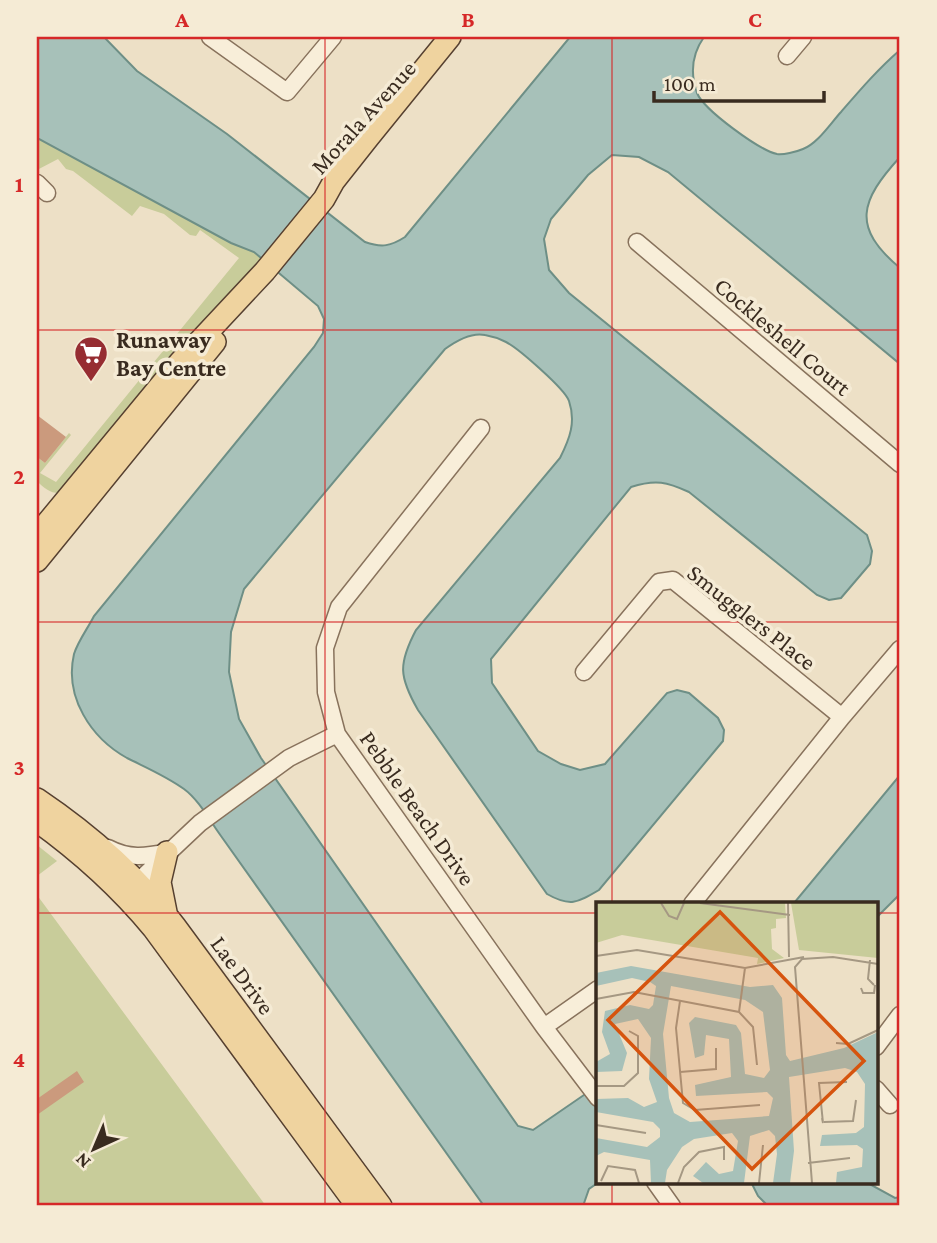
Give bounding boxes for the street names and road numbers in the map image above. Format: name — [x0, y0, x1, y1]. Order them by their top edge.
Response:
street label: Morala Avenue — [305, 55, 421, 179]
street label: Cockleshell Court — [710, 271, 857, 401]
street label: Smugglers Place — [682, 559, 822, 675]
street label: Pebble Beach Drive — [355, 726, 481, 890]
street label: Lae Drive — [206, 931, 280, 1019]

